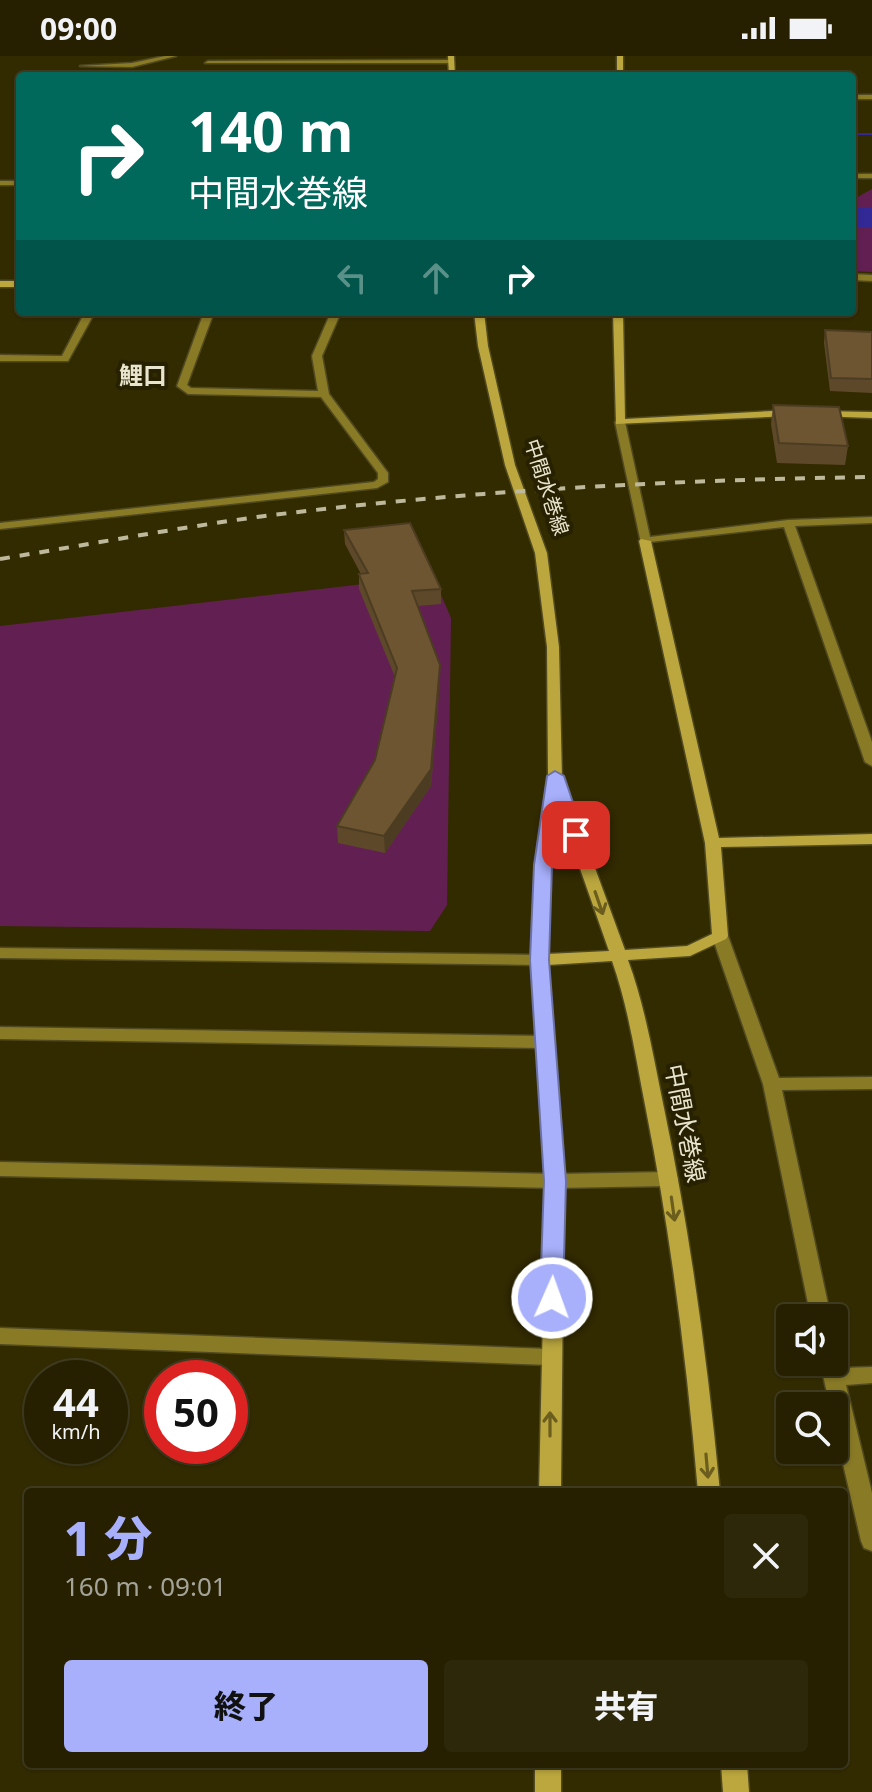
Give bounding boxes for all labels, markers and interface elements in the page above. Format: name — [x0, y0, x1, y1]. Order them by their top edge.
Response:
text: 09:00 — [40, 8, 117, 49]
text: 140 m — [188, 92, 353, 168]
icon: right — [56, 104, 160, 208]
text: 中間水巻線 — [188, 168, 368, 217]
icon: left — [330, 256, 374, 300]
icon: ahead — [414, 256, 458, 300]
icon: right — [498, 256, 542, 300]
district label: 鯉口 — [119, 358, 167, 391]
street label: 中間水巻線 — [519, 435, 575, 539]
pin — [542, 801, 610, 869]
icon: arrive — [554, 813, 598, 857]
one-way arrow — [592, 890, 607, 915]
street label: 中間水巻線 — [658, 1061, 714, 1185]
one-way arrow — [666, 1195, 681, 1221]
position arrow — [510, 1256, 594, 1340]
map controls — [776, 1304, 848, 1464]
button: sound — [776, 1304, 848, 1376]
speed limit sign: 50 — [144, 1360, 248, 1464]
text: 44 — [53, 1374, 99, 1429]
button: search — [776, 1392, 848, 1464]
one-way arrow — [542, 1412, 558, 1438]
text: km/h — [51, 1418, 101, 1445]
one-way arrow — [700, 1452, 715, 1479]
text: 1 分 — [64, 1505, 152, 1570]
button: close — [724, 1514, 808, 1598]
text: 160 m · 09:01 — [64, 1568, 227, 1604]
button: 終了 — [64, 1660, 428, 1752]
button: 共有 — [444, 1660, 808, 1752]

